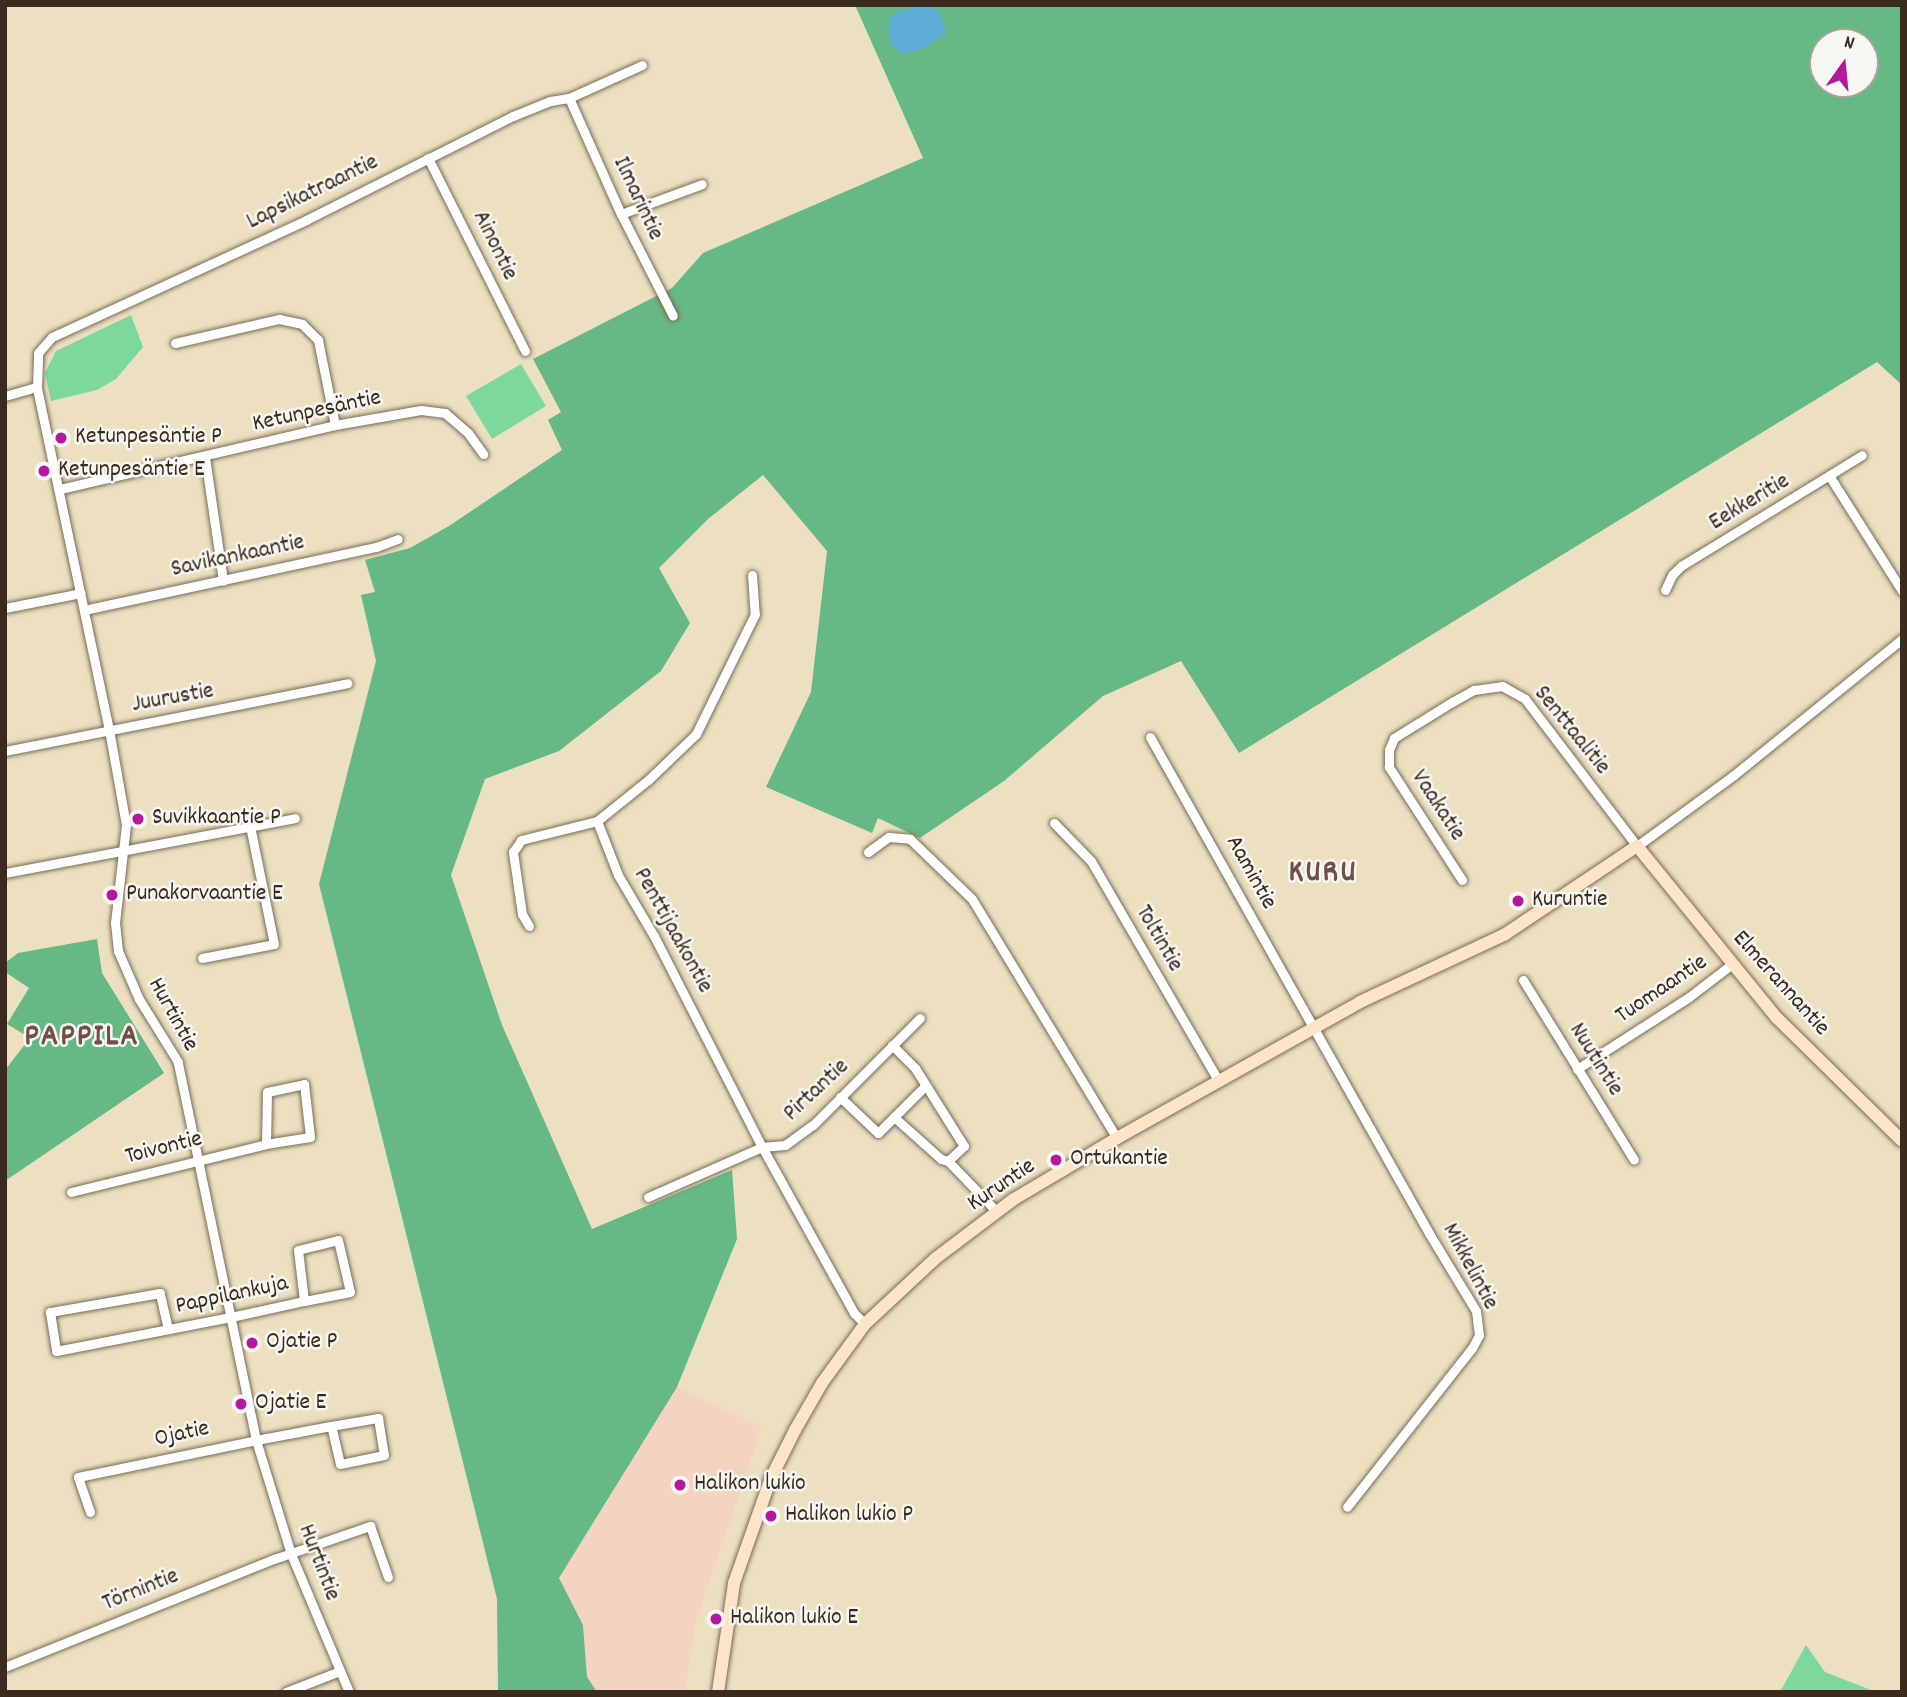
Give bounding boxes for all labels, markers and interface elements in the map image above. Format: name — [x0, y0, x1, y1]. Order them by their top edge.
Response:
north arrow — [1809, 28, 1879, 98]
text: N — [1841, 30, 1857, 58]
street label: Lapsikatraantie — [242, 149, 384, 237]
street label: Ilmarintie — [605, 153, 669, 245]
street label: Ainontie — [465, 206, 523, 286]
street label: Ketunpesäntie — [250, 384, 384, 440]
place label: Ketunpesäntie P — [75, 424, 222, 452]
marker: Ketunpesäntie P — [53, 430, 69, 446]
place label: Ketunpesäntie E — [58, 457, 205, 485]
marker: Ketunpesäntie E — [36, 463, 52, 479]
street label: Eekkeritie — [1705, 468, 1795, 538]
street label: Savikankaantie — [169, 529, 307, 585]
street label: Juurustie — [130, 678, 216, 720]
street label: Senttaalitie — [1526, 681, 1616, 781]
street label: Vaakatie — [1403, 765, 1471, 847]
place label: Suvikkaantie P — [152, 805, 281, 833]
marker: Suvikkaantie P — [130, 811, 146, 827]
street label: Aamintie — [1218, 831, 1282, 915]
district label: KURU — [1289, 855, 1357, 893]
street label: Penttijaakontie — [626, 863, 718, 999]
place label: Punakorvaantie E — [126, 881, 283, 909]
marker: Punakorvaantie E — [104, 887, 120, 903]
place label: Kuruntie — [1532, 887, 1608, 915]
marker: Kuruntie — [1510, 893, 1526, 909]
street label: Toltintie — [1128, 901, 1188, 977]
street label: Elmerannantie — [1725, 925, 1835, 1043]
street label: Tuomaantie — [1611, 949, 1713, 1031]
street label: Hurtintie — [140, 973, 204, 1057]
street label: Nuutintie — [1561, 1018, 1629, 1102]
district label: PAPPILA — [25, 1019, 139, 1057]
street label: Pirtantie — [778, 1053, 856, 1129]
street label: Toivontie — [123, 1126, 205, 1172]
place label: Ortukantie — [1070, 1146, 1168, 1174]
marker: Ortukantie — [1048, 1152, 1064, 1168]
street label: Kuruntie — [963, 1153, 1041, 1219]
street label: Mikkelintie — [1434, 1219, 1504, 1315]
street label: Pappilankuja — [173, 1270, 291, 1322]
place label: Ojatie P — [266, 1329, 338, 1357]
marker: Ojatie P — [244, 1335, 260, 1351]
place label: Ojatie E — [255, 1390, 327, 1418]
marker: Ojatie E — [233, 1396, 249, 1412]
street label: Ojatie — [152, 1415, 212, 1455]
place label: Halikon lukio — [694, 1471, 806, 1499]
marker: Halikon lukio — [672, 1477, 688, 1493]
place label: Halikon lukio P — [785, 1502, 913, 1530]
marker: Halikon lukio P — [763, 1508, 779, 1524]
street label: Hurtintie — [290, 1521, 346, 1605]
street label: Törnintie — [99, 1563, 183, 1619]
place label: Halikon lukio E — [730, 1605, 858, 1633]
marker: Halikon lukio E — [708, 1611, 724, 1627]

